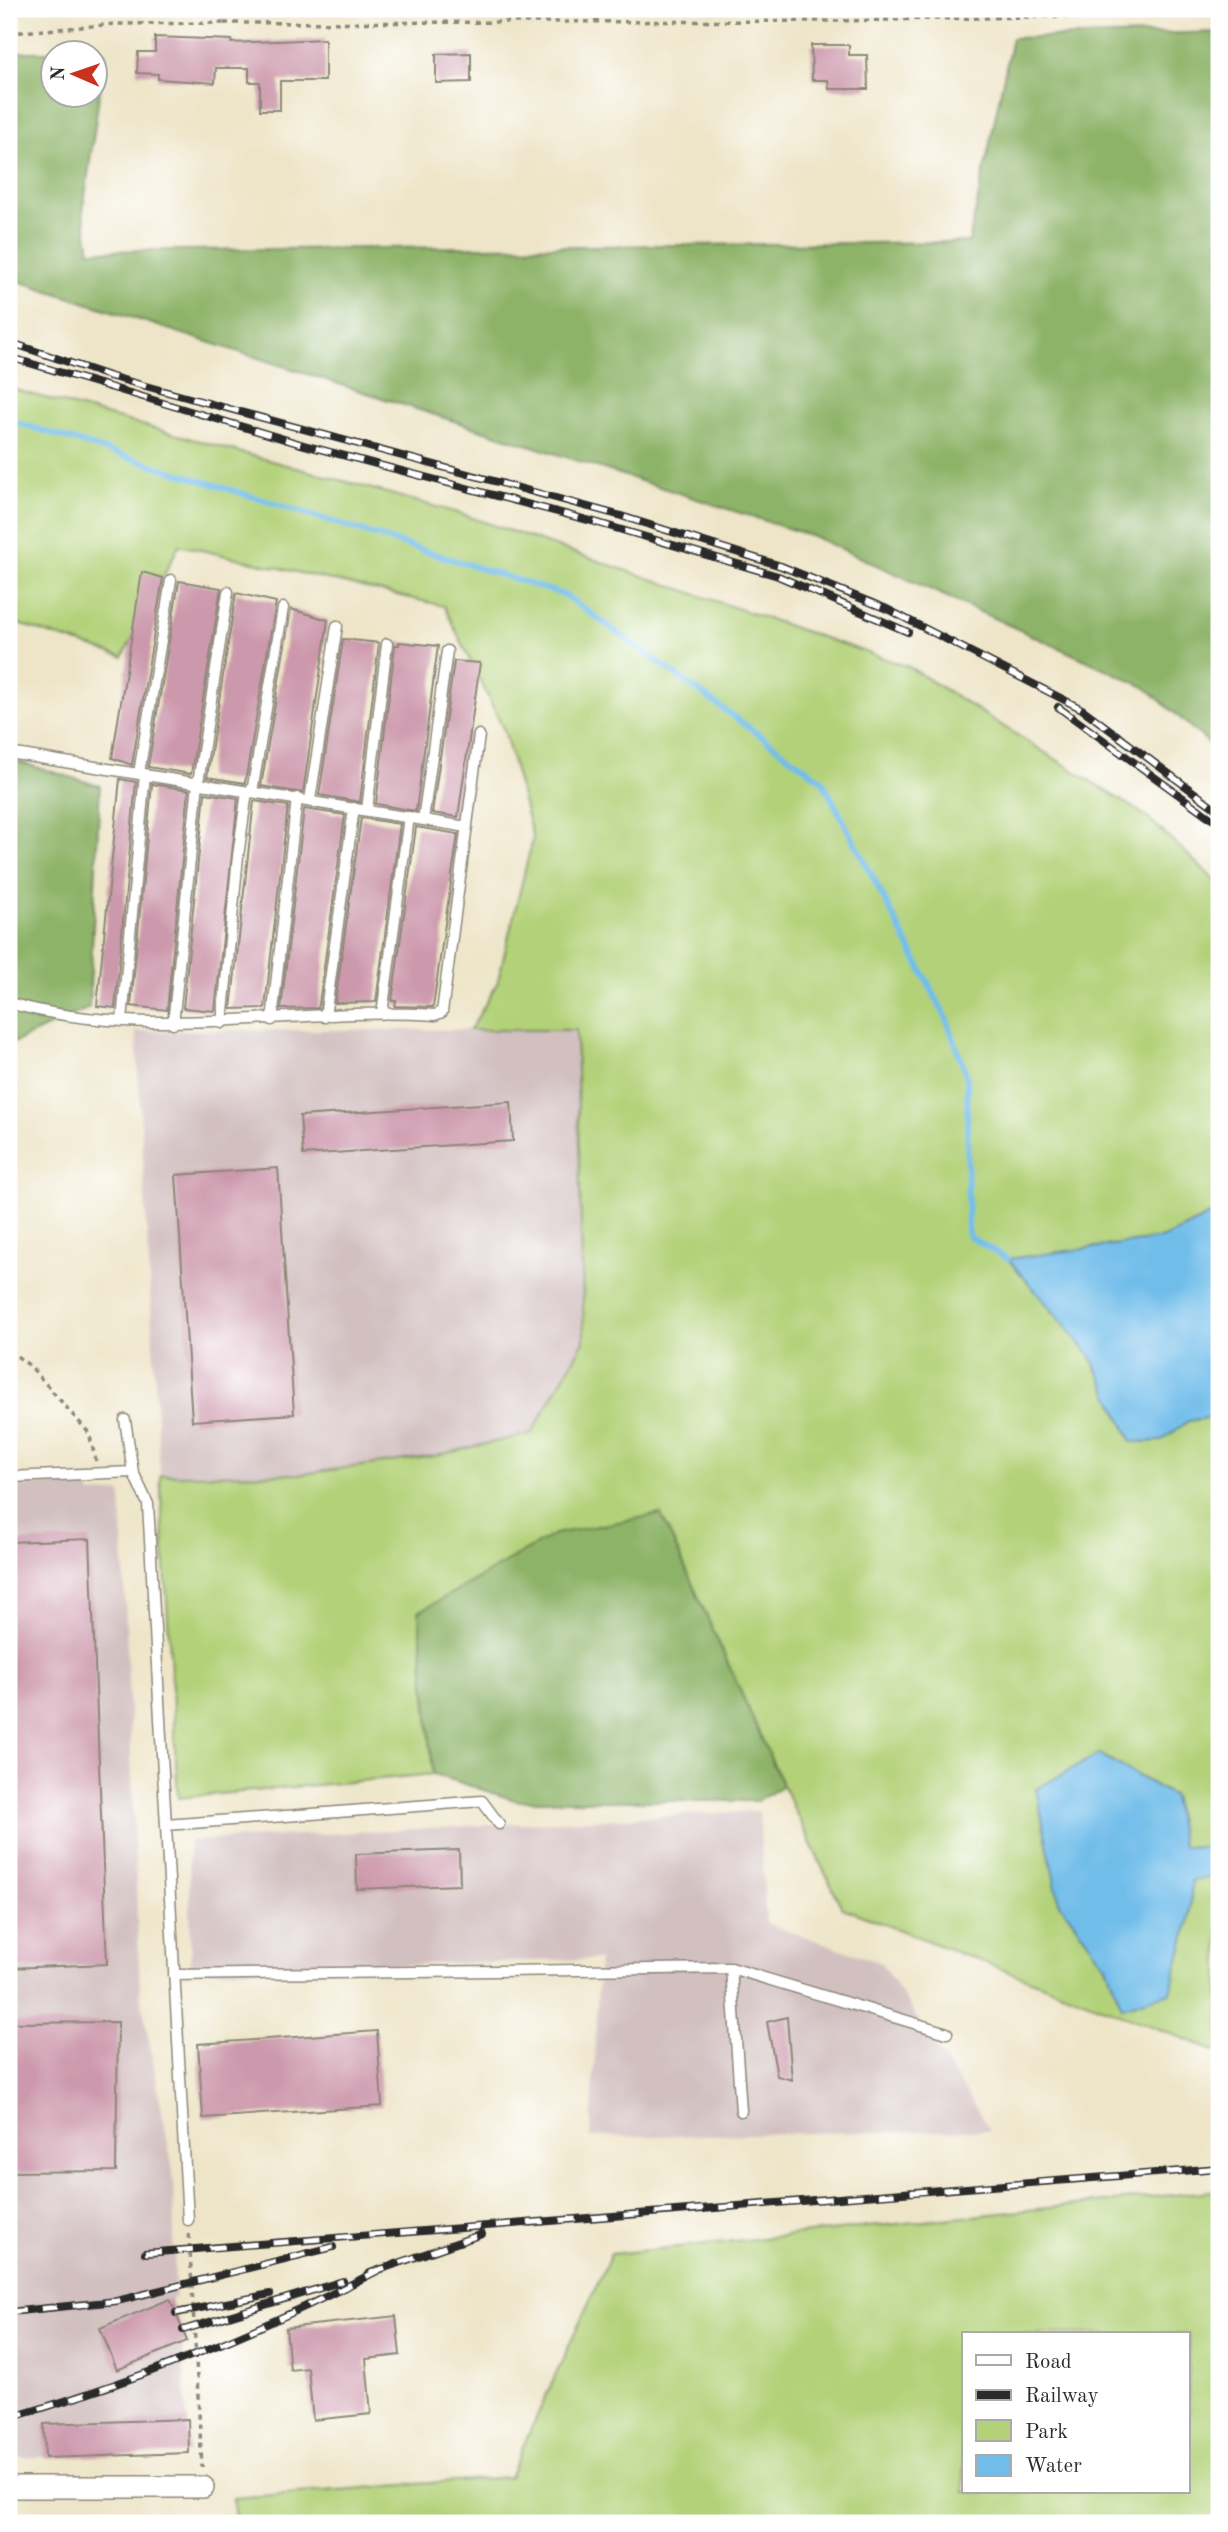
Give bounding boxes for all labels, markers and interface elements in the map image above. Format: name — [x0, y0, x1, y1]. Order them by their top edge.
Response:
north arrow — [38, 38, 108, 108]
text: N — [50, 65, 69, 81]
legend — [962, 2332, 1190, 2494]
text: Road — [1025, 2352, 1072, 2373]
text: Railway — [1025, 2386, 1099, 2407]
text: Park — [1025, 2422, 1068, 2443]
text: Water — [1025, 2456, 1082, 2477]

